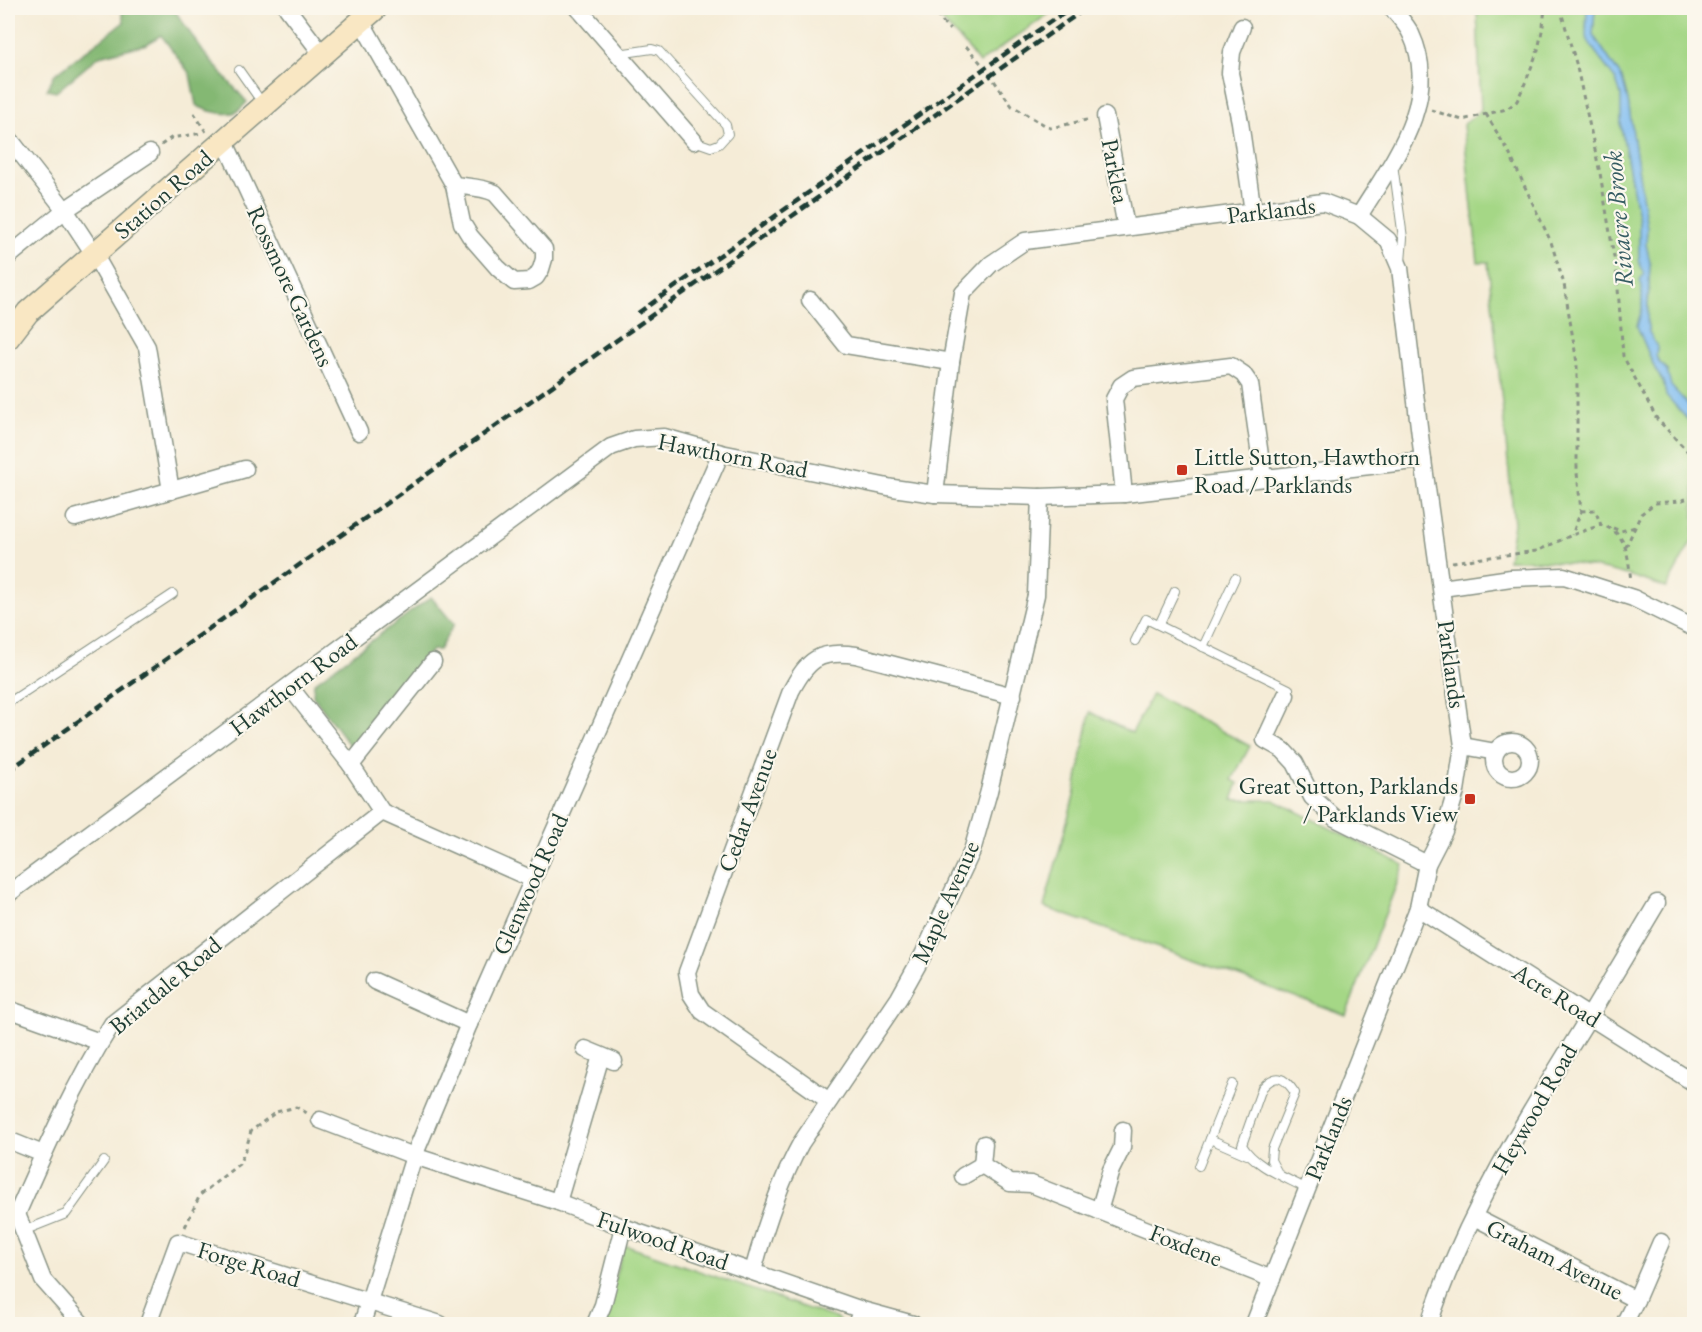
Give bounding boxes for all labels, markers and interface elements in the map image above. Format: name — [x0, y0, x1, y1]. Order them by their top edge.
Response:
street label: Parklea — [1095, 136, 1138, 207]
street label: Station Road — [107, 142, 220, 245]
water label: Rivacre Brook — [1595, 149, 1641, 289]
street label: Parklands — [1225, 189, 1317, 231]
street label: Rossmore Gardens — [240, 200, 342, 372]
street label: Hawthorn Road — [655, 425, 812, 485]
place label: Little Sutton, Hawthorn Road / Parklands — [1194, 441, 1420, 500]
marker: Little Sutton, Hawthorn Road / Parklands — [1175, 463, 1189, 477]
street label: Parklands — [1430, 618, 1474, 710]
street label: Hawthorn Road — [223, 625, 364, 742]
street label: Cedar Avenue — [710, 744, 784, 876]
place label: Great Sutton, Parklands / Parklands View — [1239, 770, 1459, 829]
marker: Great Sutton, Parklands / Parklands View — [1463, 792, 1477, 806]
street label: Glenwood Road — [485, 808, 575, 959]
street label: Maple Avenue — [904, 836, 986, 968]
street label: Briardale Road — [102, 928, 228, 1041]
street label: Acre Road — [1506, 955, 1608, 1035]
street label: Heywood Road — [1484, 1037, 1584, 1180]
street label: Parklands — [1297, 1091, 1359, 1185]
street label: Fulwood Road — [593, 1203, 734, 1277]
street label: Graham Avenue — [1481, 1211, 1629, 1307]
street label: Foxdene — [1145, 1216, 1227, 1274]
street label: Forge Road — [194, 1234, 305, 1295]

